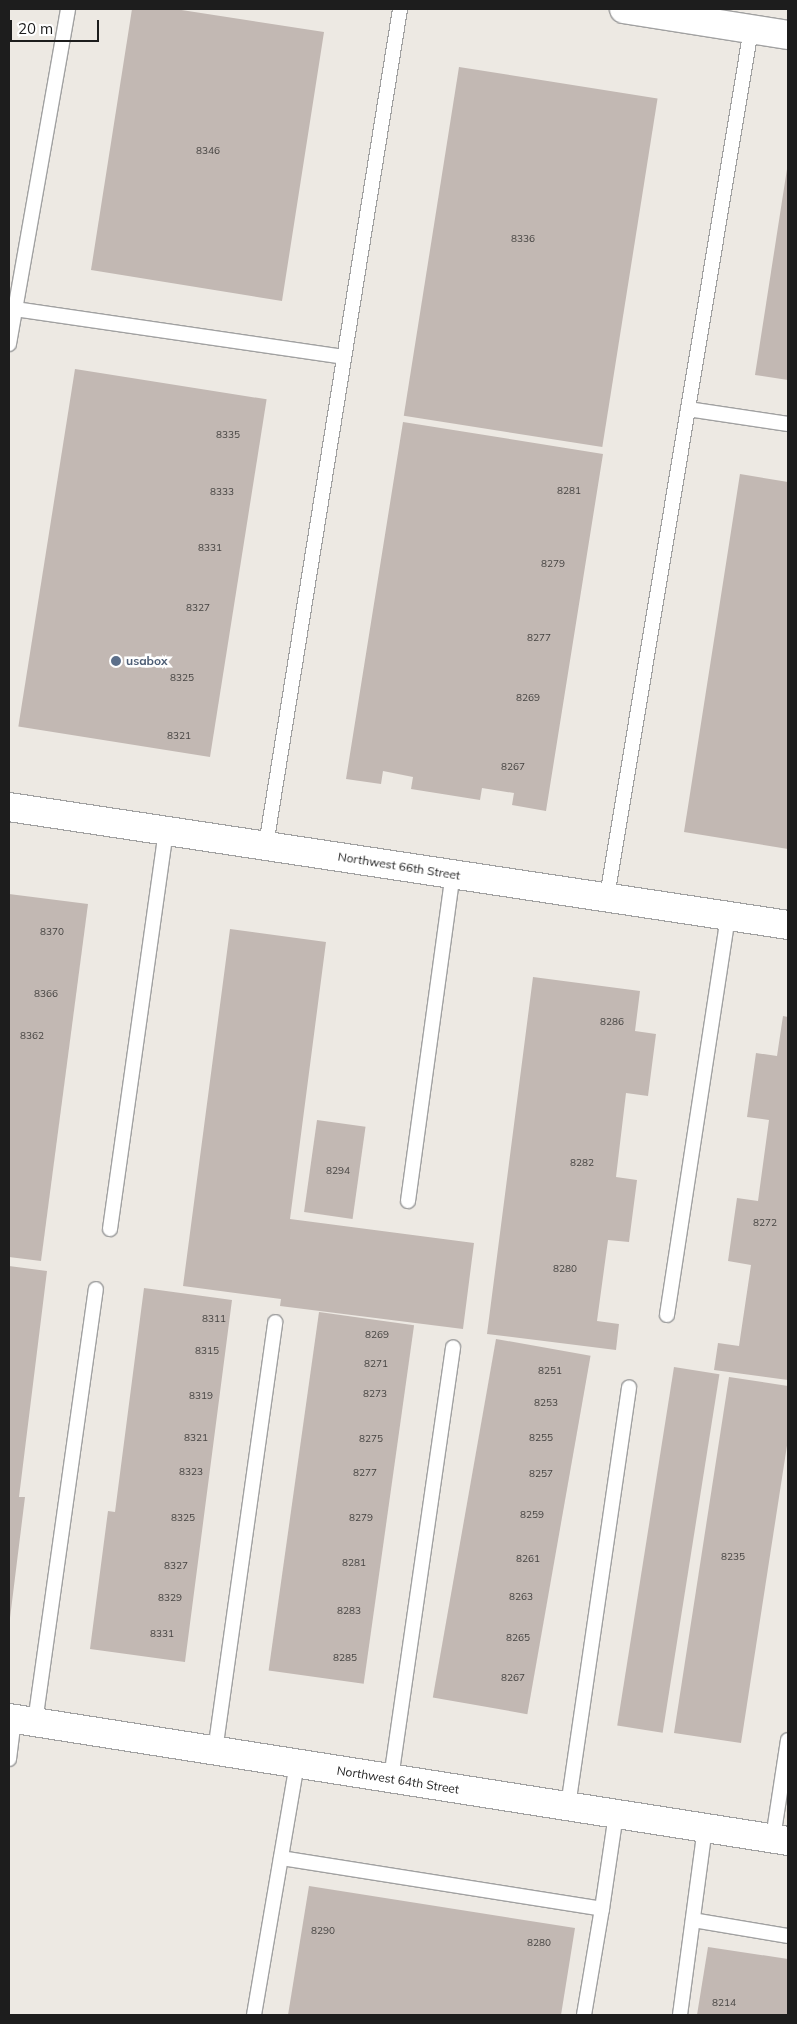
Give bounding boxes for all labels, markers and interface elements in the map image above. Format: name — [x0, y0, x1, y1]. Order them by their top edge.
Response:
scale bar — [12, 10, 101, 42]
text: 20 m — [18, 19, 53, 38]
house number: 8346 — [196, 145, 220, 157]
house number: 8336 — [511, 233, 535, 245]
house number: 8335 — [216, 429, 240, 441]
house number: 8281 — [557, 485, 581, 497]
house number: 8333 — [210, 486, 234, 498]
house number: 8331 — [198, 542, 222, 554]
house number: 8279 — [541, 558, 565, 570]
house number: 8327 — [186, 602, 210, 614]
house number: 8277 — [527, 632, 551, 644]
place label: usabox — [126, 654, 168, 668]
marker: usabox — [110, 655, 122, 667]
house number: 8325 — [170, 672, 194, 684]
house number: 8269 — [516, 692, 540, 704]
house number: 8321 — [167, 730, 191, 742]
house number: 8267 — [501, 761, 525, 773]
street label: Northwest 66th Street — [337, 849, 461, 883]
house number: 8370 — [40, 926, 64, 938]
house number: 8366 — [34, 988, 58, 1000]
house number: 8286 — [600, 1016, 624, 1028]
house number: 8362 — [20, 1030, 44, 1042]
house number: 8282 — [570, 1157, 594, 1169]
house number: 8294 — [326, 1165, 350, 1177]
house number: 8272 — [753, 1217, 777, 1229]
house number: 8280 — [553, 1263, 577, 1275]
house number: 8311 — [202, 1313, 226, 1325]
house number: 8269 — [365, 1329, 389, 1341]
house number: 8315 — [195, 1345, 219, 1357]
house number: 8271 — [364, 1358, 388, 1370]
house number: 8251 — [538, 1365, 562, 1377]
house number: 8273 — [363, 1388, 387, 1400]
house number: 8319 — [189, 1390, 213, 1402]
house number: 8253 — [534, 1397, 558, 1409]
house number: 8321 — [184, 1432, 208, 1444]
house number: 8255 — [529, 1432, 553, 1444]
house number: 8275 — [359, 1433, 383, 1445]
house number: 8323 — [179, 1466, 203, 1478]
house number: 8277 — [353, 1467, 377, 1479]
house number: 8257 — [529, 1468, 553, 1480]
house number: 8259 — [520, 1509, 544, 1521]
house number: 8325 — [171, 1512, 195, 1524]
house number: 8279 — [349, 1512, 373, 1524]
house number: 8235 — [721, 1551, 745, 1563]
house number: 8261 — [516, 1553, 540, 1565]
house number: 8281 — [342, 1557, 366, 1569]
house number: 8327 — [164, 1560, 188, 1572]
house number: 8263 — [509, 1591, 533, 1603]
house number: 8329 — [158, 1592, 182, 1604]
house number: 8283 — [337, 1605, 361, 1617]
house number: 8331 — [150, 1628, 174, 1640]
house number: 8265 — [506, 1632, 530, 1644]
house number: 8285 — [333, 1652, 357, 1664]
house number: 8267 — [501, 1672, 525, 1684]
street label: Northwest 64th Street — [336, 1763, 460, 1797]
house number: 8290 — [311, 1925, 335, 1937]
house number: 8280 — [527, 1937, 551, 1949]
house number: 8214 — [712, 1997, 736, 2009]

